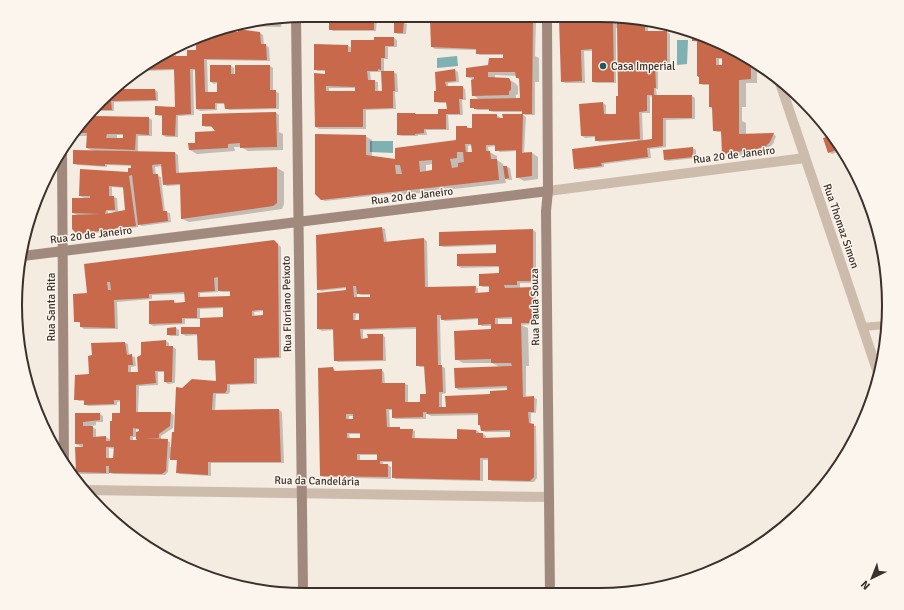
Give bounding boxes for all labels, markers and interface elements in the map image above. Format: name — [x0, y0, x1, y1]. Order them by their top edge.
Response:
place label: Casa Imperial — [611, 60, 675, 73]
marker: Casa Imperial — [598, 61, 608, 71]
street label: Rua 20 de Janeiro — [692, 143, 776, 166]
street label: Rua Thomaz Simon — [820, 182, 862, 270]
street label: Rua 20 de Janeiro — [370, 184, 454, 207]
street label: Rua 20 de Janeiro — [49, 223, 133, 246]
street label: Rua Floriano Peixoto — [280, 256, 294, 352]
street label: Rua Paula Souza — [528, 268, 542, 346]
street label: Rua Santa Rita — [45, 272, 58, 341]
street label: Rua da Candelária — [274, 474, 360, 488]
north arrow — [852, 558, 892, 598]
text: N — [858, 578, 873, 592]

